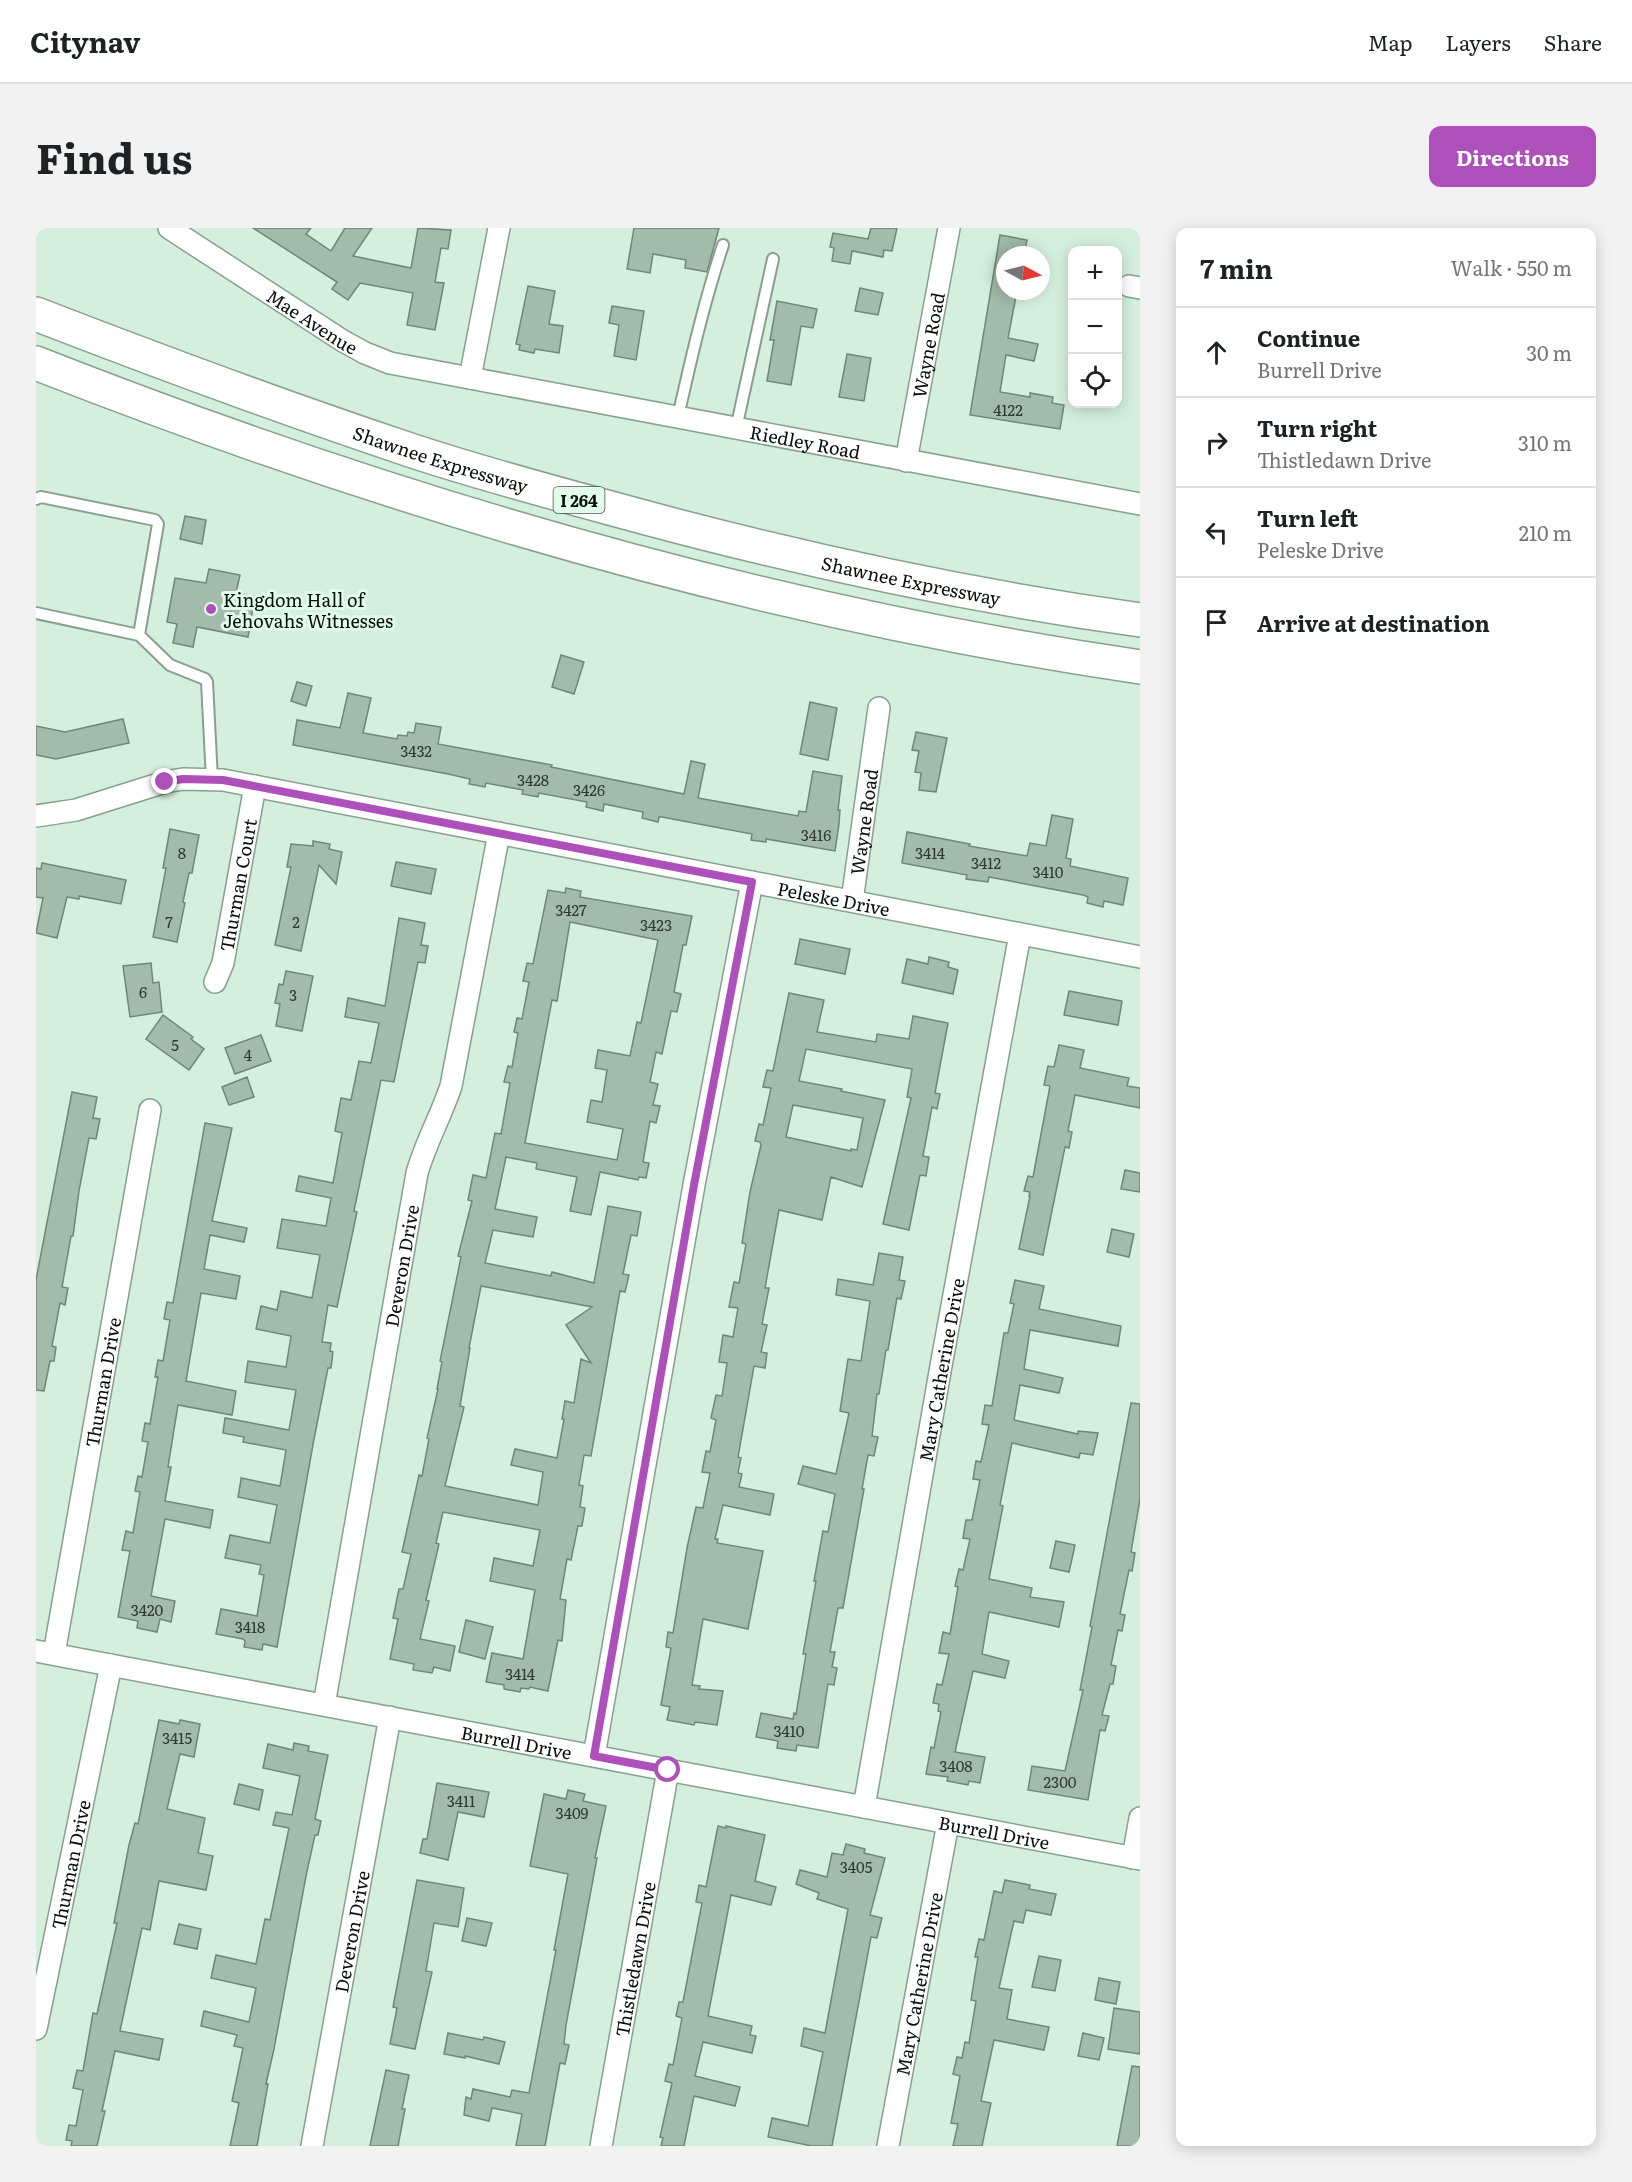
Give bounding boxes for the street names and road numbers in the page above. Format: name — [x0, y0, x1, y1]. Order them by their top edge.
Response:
street label: Mae Avenue — [262, 282, 363, 360]
street label: Wayne Road — [904, 290, 950, 400]
street label: Riedley Road — [748, 417, 863, 465]
street label: Shawnee Expressway — [350, 418, 532, 499]
road number: I 264 — [554, 487, 604, 513]
street label: Shawnee Expressway — [819, 548, 1003, 611]
street label: Wayne Road — [842, 767, 884, 877]
street label: Thurman Court — [212, 816, 263, 953]
street label: Peleske Drive — [775, 874, 892, 922]
street label: Deveron Drive — [377, 1202, 425, 1329]
street label: Mary Catherine Drive — [911, 1276, 970, 1464]
street label: Thurman Drive — [77, 1315, 127, 1449]
street label: Burrell Drive — [459, 1718, 574, 1765]
street label: Thurman Drive — [43, 1797, 96, 1932]
street label: Burrell Drive — [936, 1808, 1052, 1855]
street label: Deveron Drive — [327, 1868, 375, 1995]
street label: Thistledawn Drive — [607, 1879, 661, 2039]
street label: Mary Catherine Drive — [888, 1890, 948, 2078]

